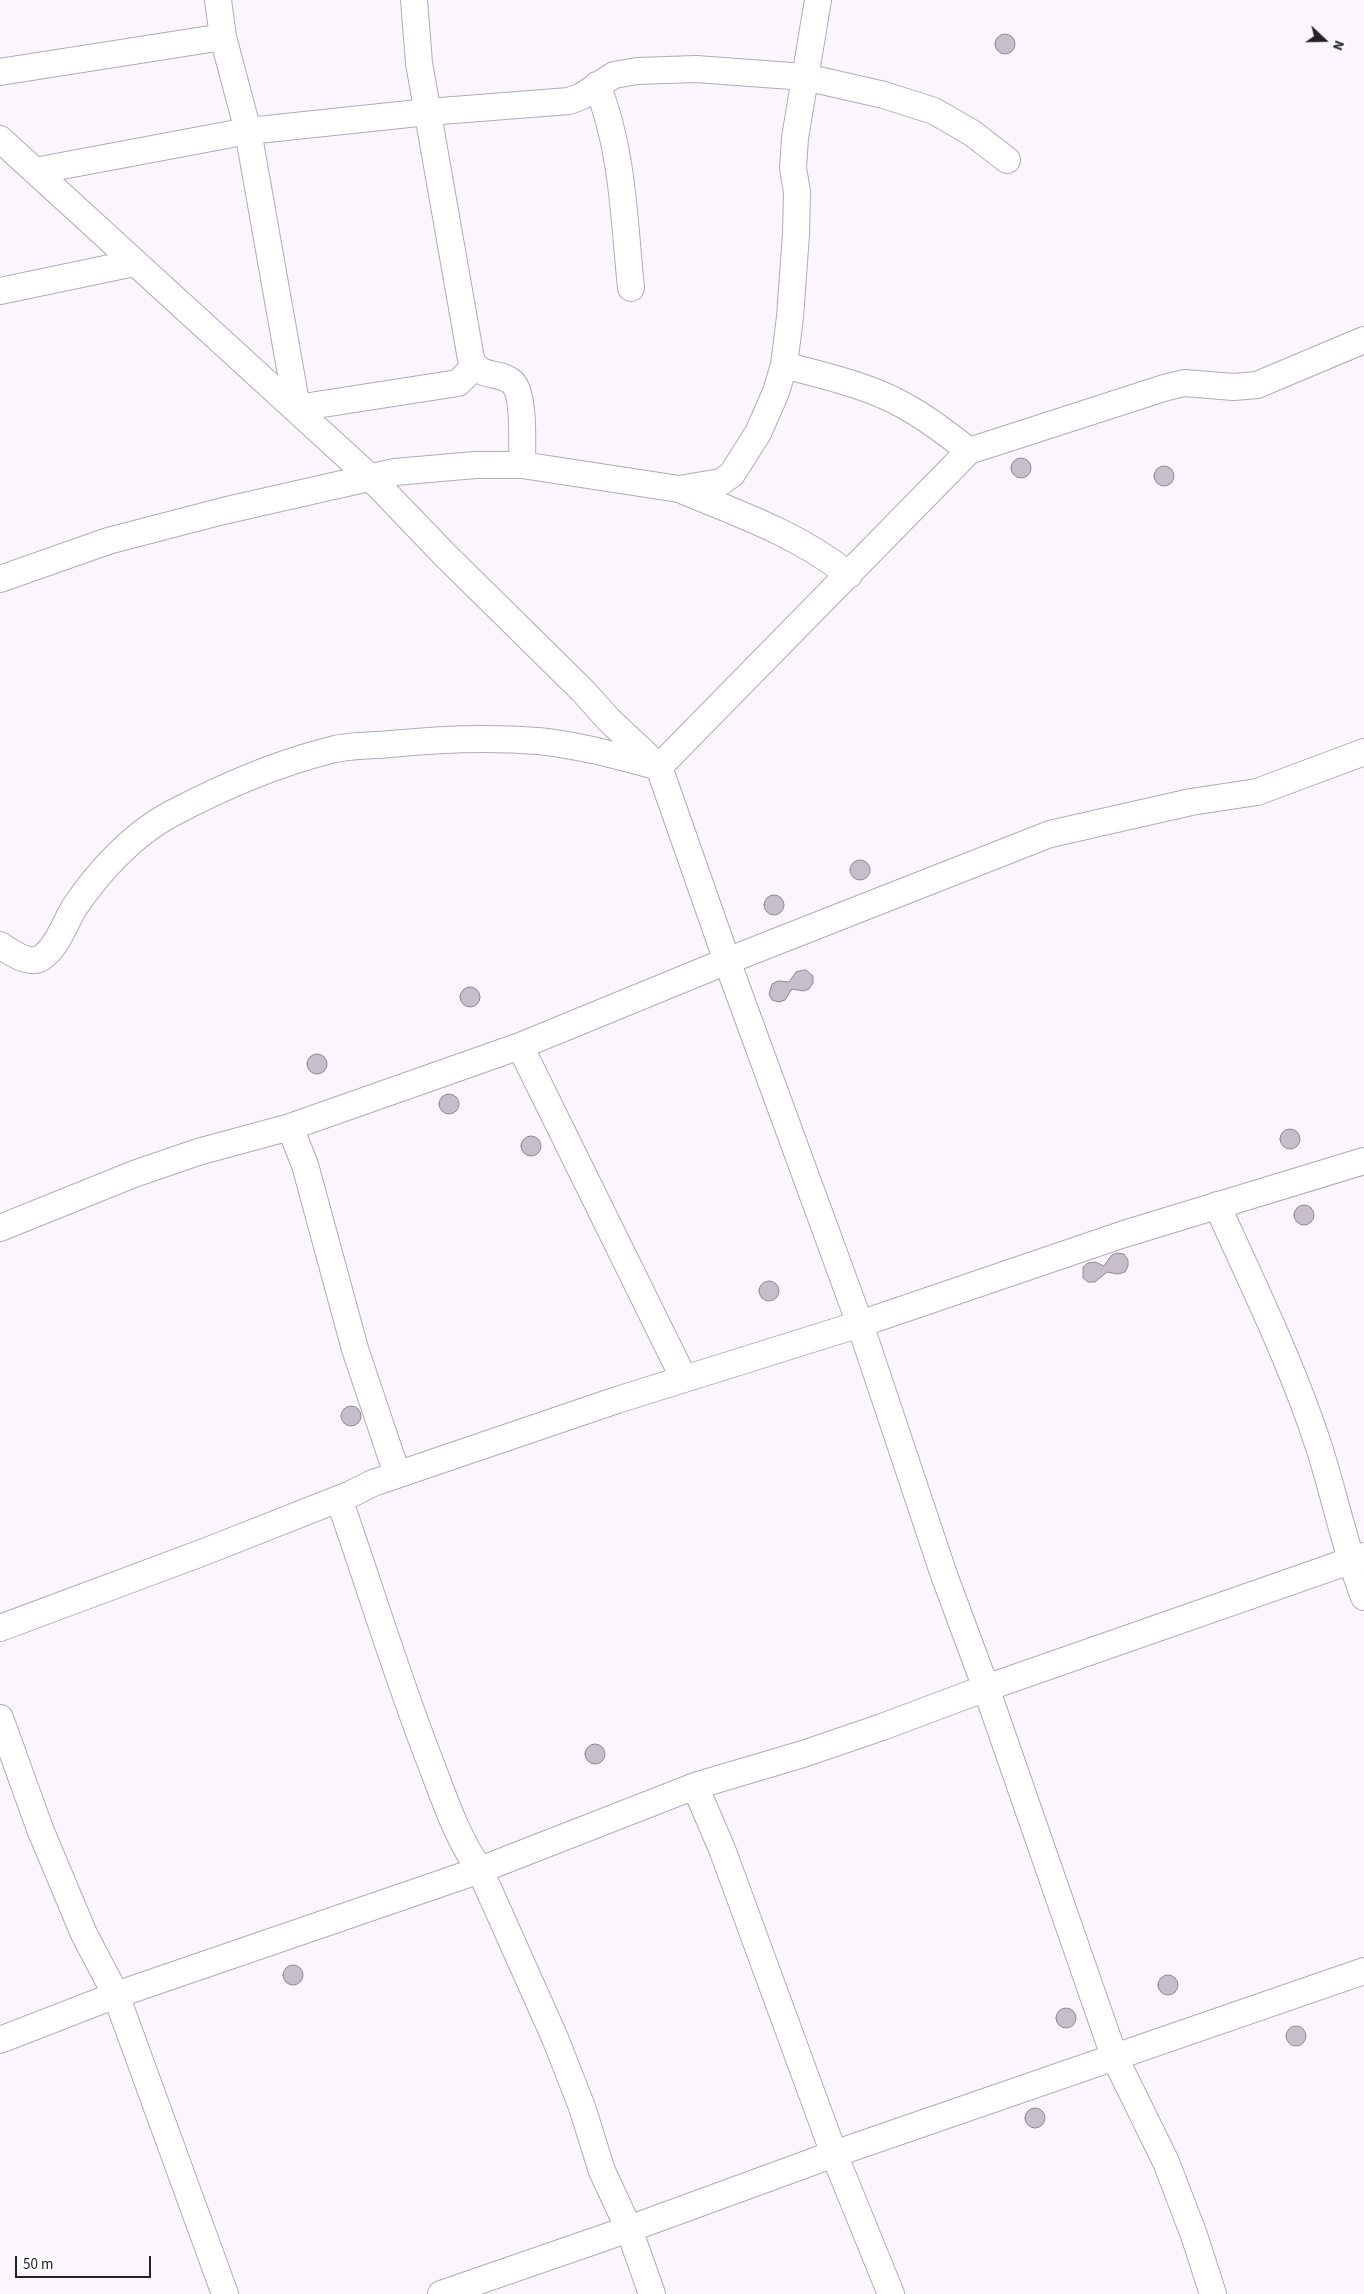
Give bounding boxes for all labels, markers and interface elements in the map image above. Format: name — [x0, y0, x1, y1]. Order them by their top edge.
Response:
north arrow — [1299, 15, 1349, 65]
text: N — [1327, 37, 1349, 53]
scale bar — [18, 2246, 154, 2278]
text: 50 m — [23, 2254, 53, 2275]

